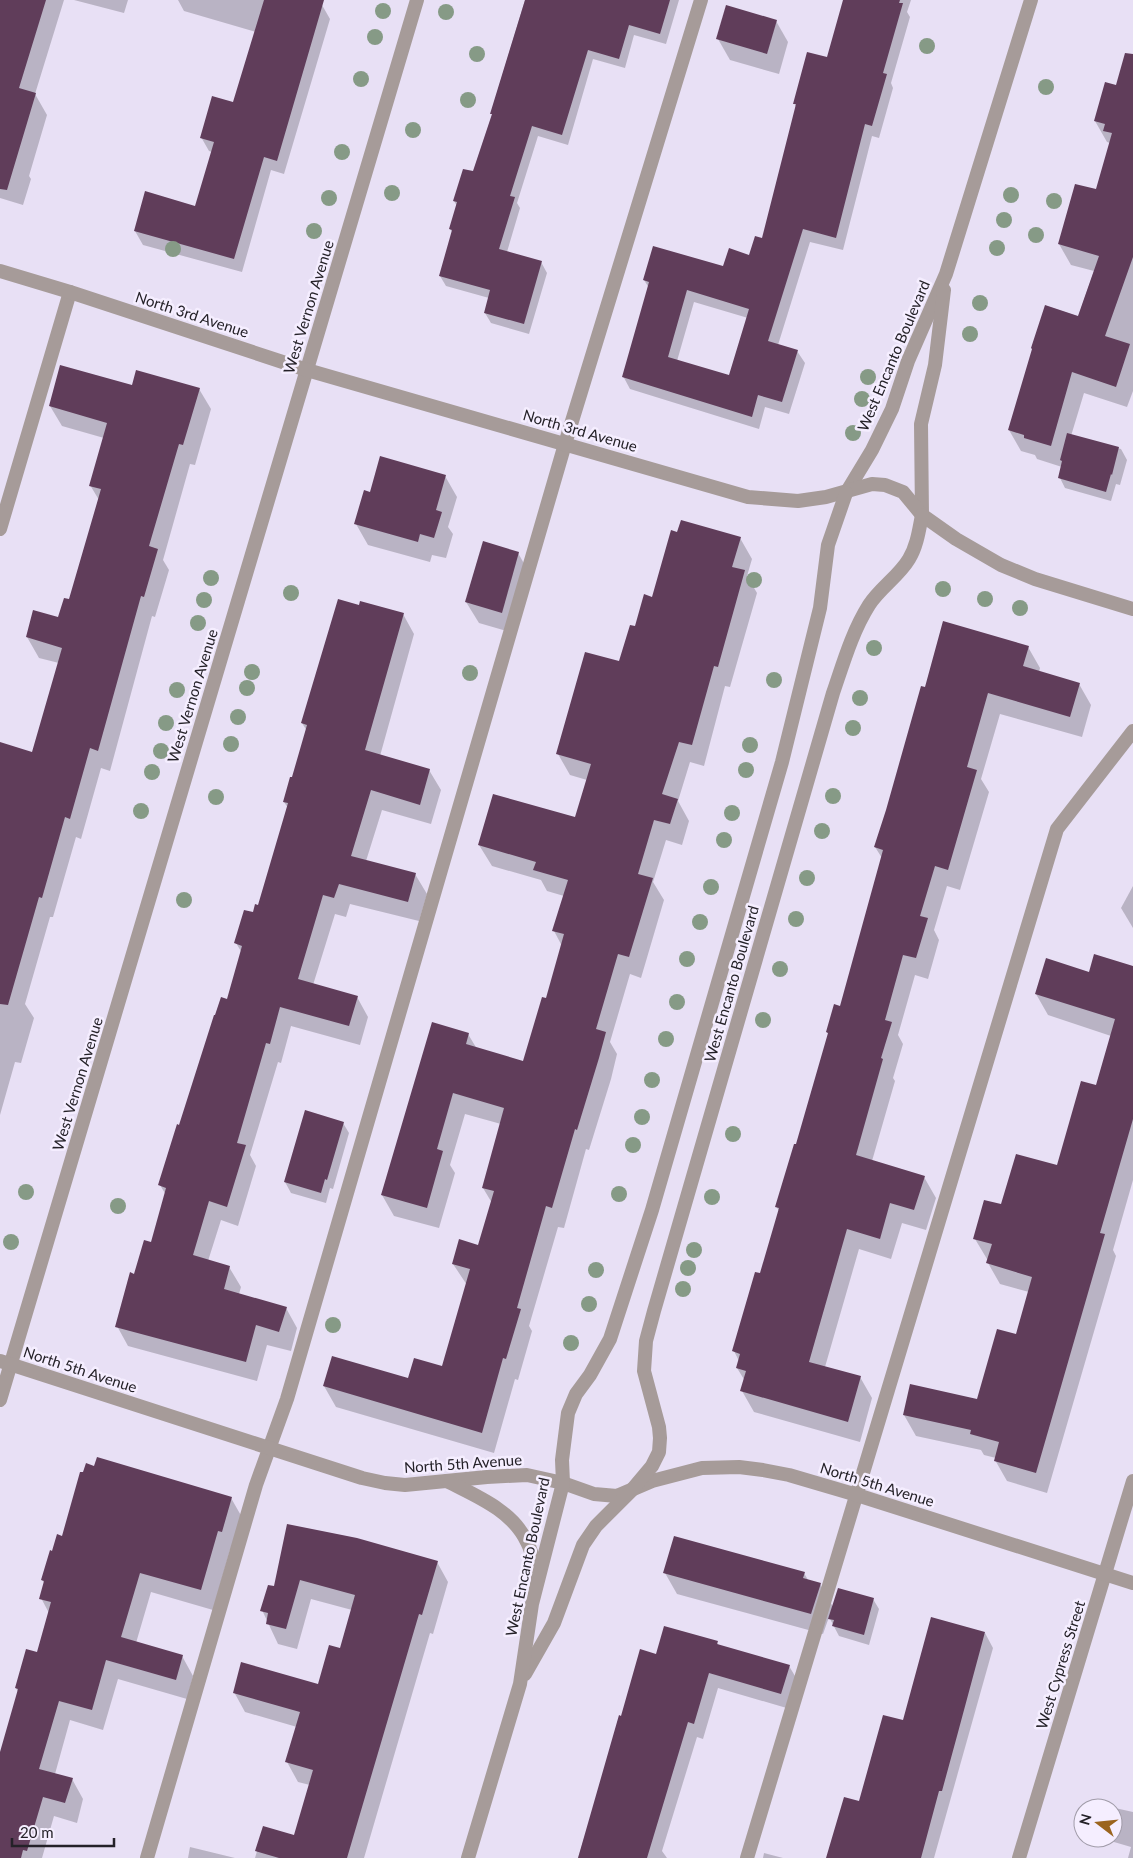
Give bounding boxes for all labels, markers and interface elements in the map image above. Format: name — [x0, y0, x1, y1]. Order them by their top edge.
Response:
street label: West Vernon Avenue — [279, 238, 337, 376]
street label: West Encanto Boulevard — [853, 278, 933, 434]
street label: North 3rd Avenue — [133, 287, 251, 341]
street label: North 3rd Avenue — [521, 405, 640, 455]
street label: West Vernon Avenue — [163, 627, 221, 765]
street label: West Encanto Boulevard — [700, 903, 762, 1064]
street label: West Vernon Avenue — [48, 1015, 106, 1153]
street label: North 5th Avenue — [21, 1342, 139, 1396]
street label: North 5th Avenue — [403, 1450, 523, 1476]
street label: North 5th Avenue — [818, 1458, 937, 1510]
street label: West Encanto Boulevard — [501, 1476, 553, 1638]
street label: West Cypress Street — [1032, 1598, 1088, 1731]
north arrow — [1073, 1798, 1123, 1848]
text: N — [1075, 1812, 1095, 1827]
scale bar — [12, 1816, 115, 1848]
text: 20 m — [20, 1823, 54, 1841]

